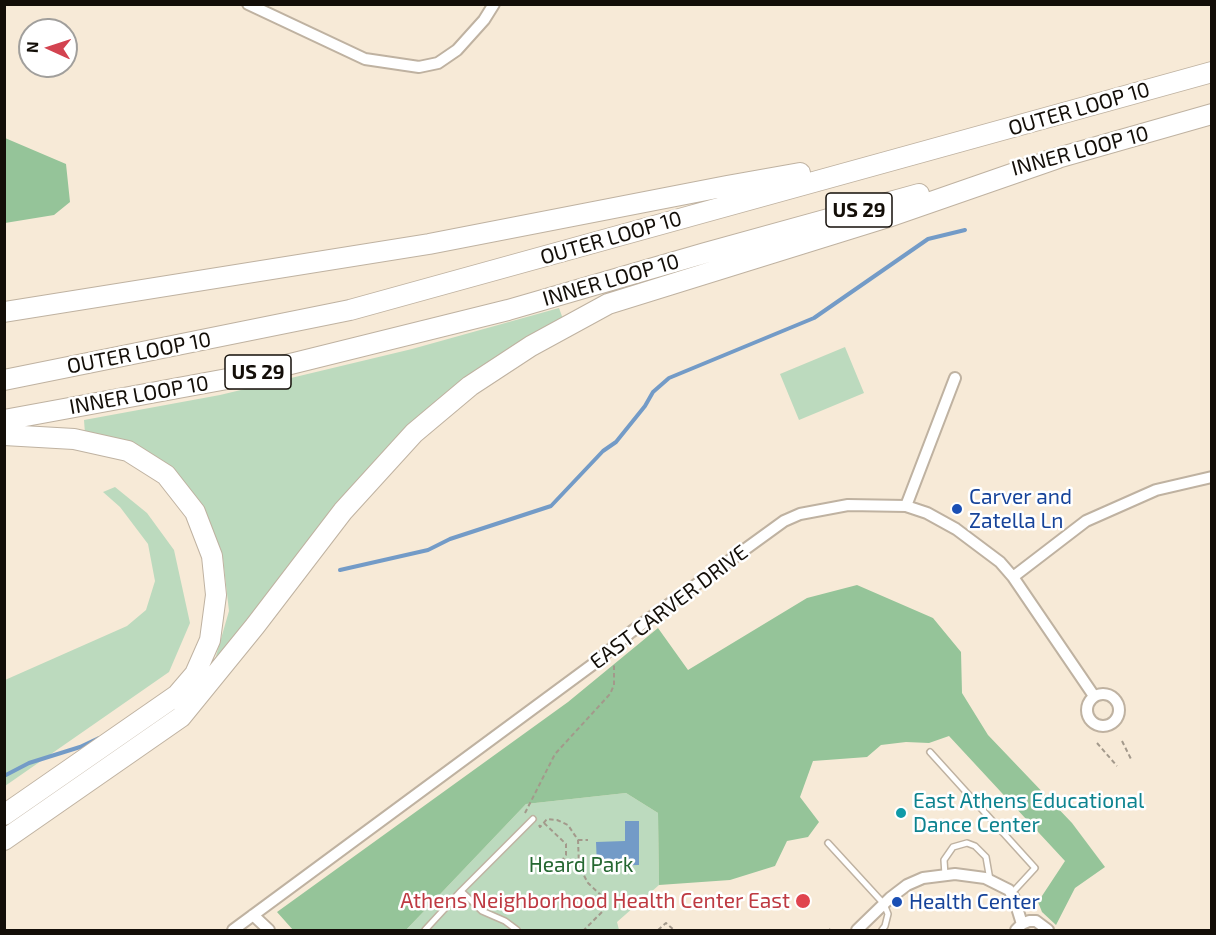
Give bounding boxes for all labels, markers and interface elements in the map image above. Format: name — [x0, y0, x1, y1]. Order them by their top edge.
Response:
north arrow — [18, 18, 78, 78]
text: N — [22, 41, 41, 53]
street label: OUTER LOOP 10 — [1005, 77, 1153, 141]
street label: INNER LOOP 10 — [1009, 121, 1151, 181]
road number: US 29 — [826, 193, 892, 227]
street label: OUTER LOOP 10 — [537, 206, 685, 270]
street label: INNER LOOP 10 — [540, 248, 682, 312]
street label: OUTER LOOP 10 — [65, 327, 213, 379]
road number: US 29 — [225, 355, 291, 389]
street label: INNER LOOP 10 — [67, 370, 211, 420]
place label: Carver and Zatella Ln — [969, 484, 1072, 534]
marker: Carver and Zatella Ln — [950, 502, 964, 516]
street label: EAST CARVER DRIVE — [585, 540, 753, 674]
place label: East Athens Educational Dance Center — [913, 788, 1144, 838]
marker: East Athens Educational Dance Center — [894, 806, 908, 820]
park label: Heard Park — [529, 852, 633, 878]
place label: Athens Neighborhood Health Center East — [400, 888, 790, 914]
place label: Health Center — [909, 889, 1040, 915]
marker: Athens Neighborhood Health Center East — [794, 892, 812, 910]
marker: Health Center — [890, 895, 904, 909]

